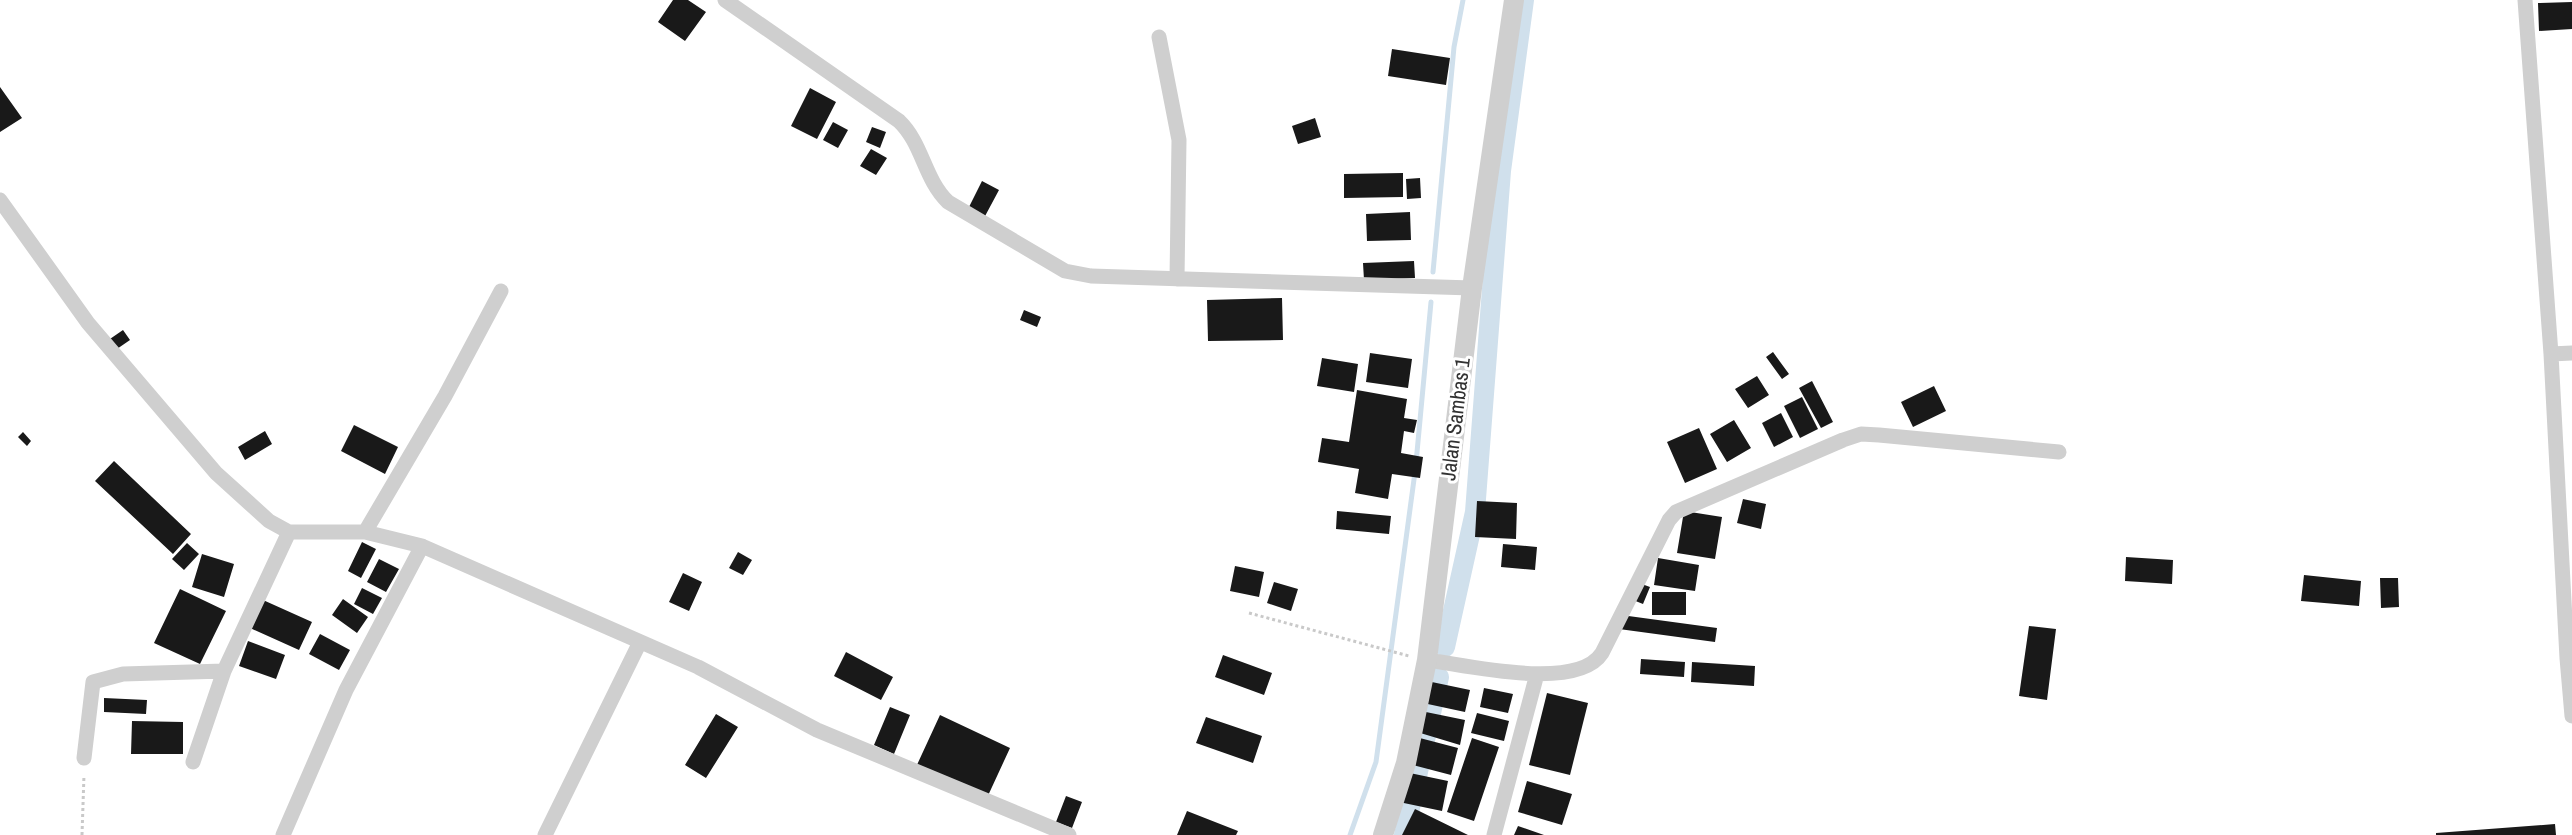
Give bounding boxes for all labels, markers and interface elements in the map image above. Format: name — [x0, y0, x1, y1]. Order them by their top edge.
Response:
street label: Jalan Sambas 1 — [1433, 356, 1477, 482]

